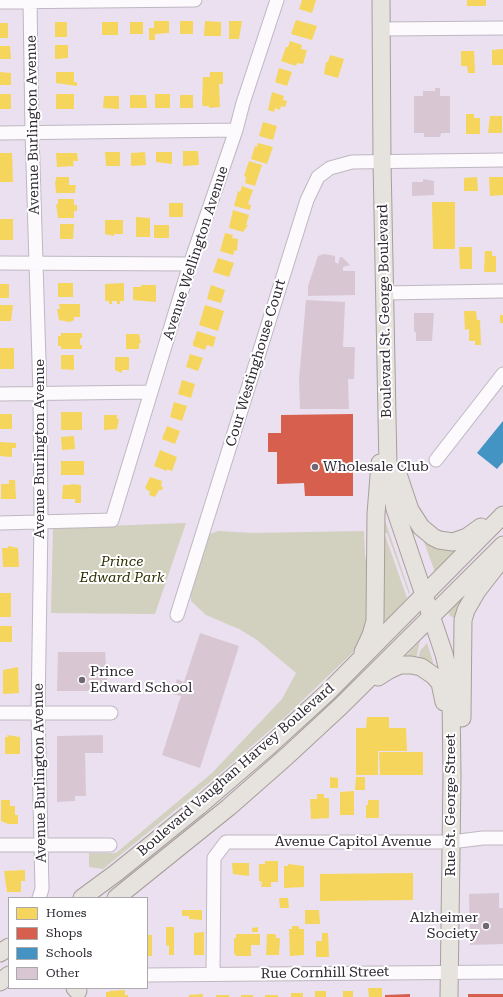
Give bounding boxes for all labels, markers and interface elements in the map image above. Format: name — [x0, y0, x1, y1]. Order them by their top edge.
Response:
street label: Avenue Burlington Avenue — [23, 35, 43, 215]
street label: Avenue Wellington Avenue — [160, 164, 232, 342]
street label: Boulevard St. George Boulevard — [375, 204, 395, 418]
street label: Cour Westinghouse Court — [223, 277, 289, 449]
street label: Avenue Burlington Avenue — [32, 359, 48, 539]
place label: Wholesale Club — [323, 459, 429, 475]
marker: Wholesale Club — [310, 462, 320, 472]
park label: Prince Edward Park — [80, 554, 164, 586]
place label: Prince Edward School — [90, 664, 192, 696]
marker: Prince Edward School — [77, 675, 87, 685]
street label: Boulevard Vaughan Harvey Boulevard — [134, 680, 338, 860]
street label: Avenue Burlington Avenue — [30, 683, 50, 863]
street label: Rue St. George Street — [443, 734, 459, 876]
street label: Avenue Capitol Avenue — [275, 834, 431, 850]
legend — [8, 897, 148, 989]
text: Homes — [46, 906, 86, 920]
place label: Alzheimer Society — [410, 910, 478, 942]
marker: Alzheimer Society — [481, 921, 491, 931]
text: Shops — [46, 926, 82, 940]
text: Schools — [46, 946, 92, 960]
street label: Rue Cornhill Street — [261, 963, 389, 983]
text: Other — [46, 966, 79, 980]

